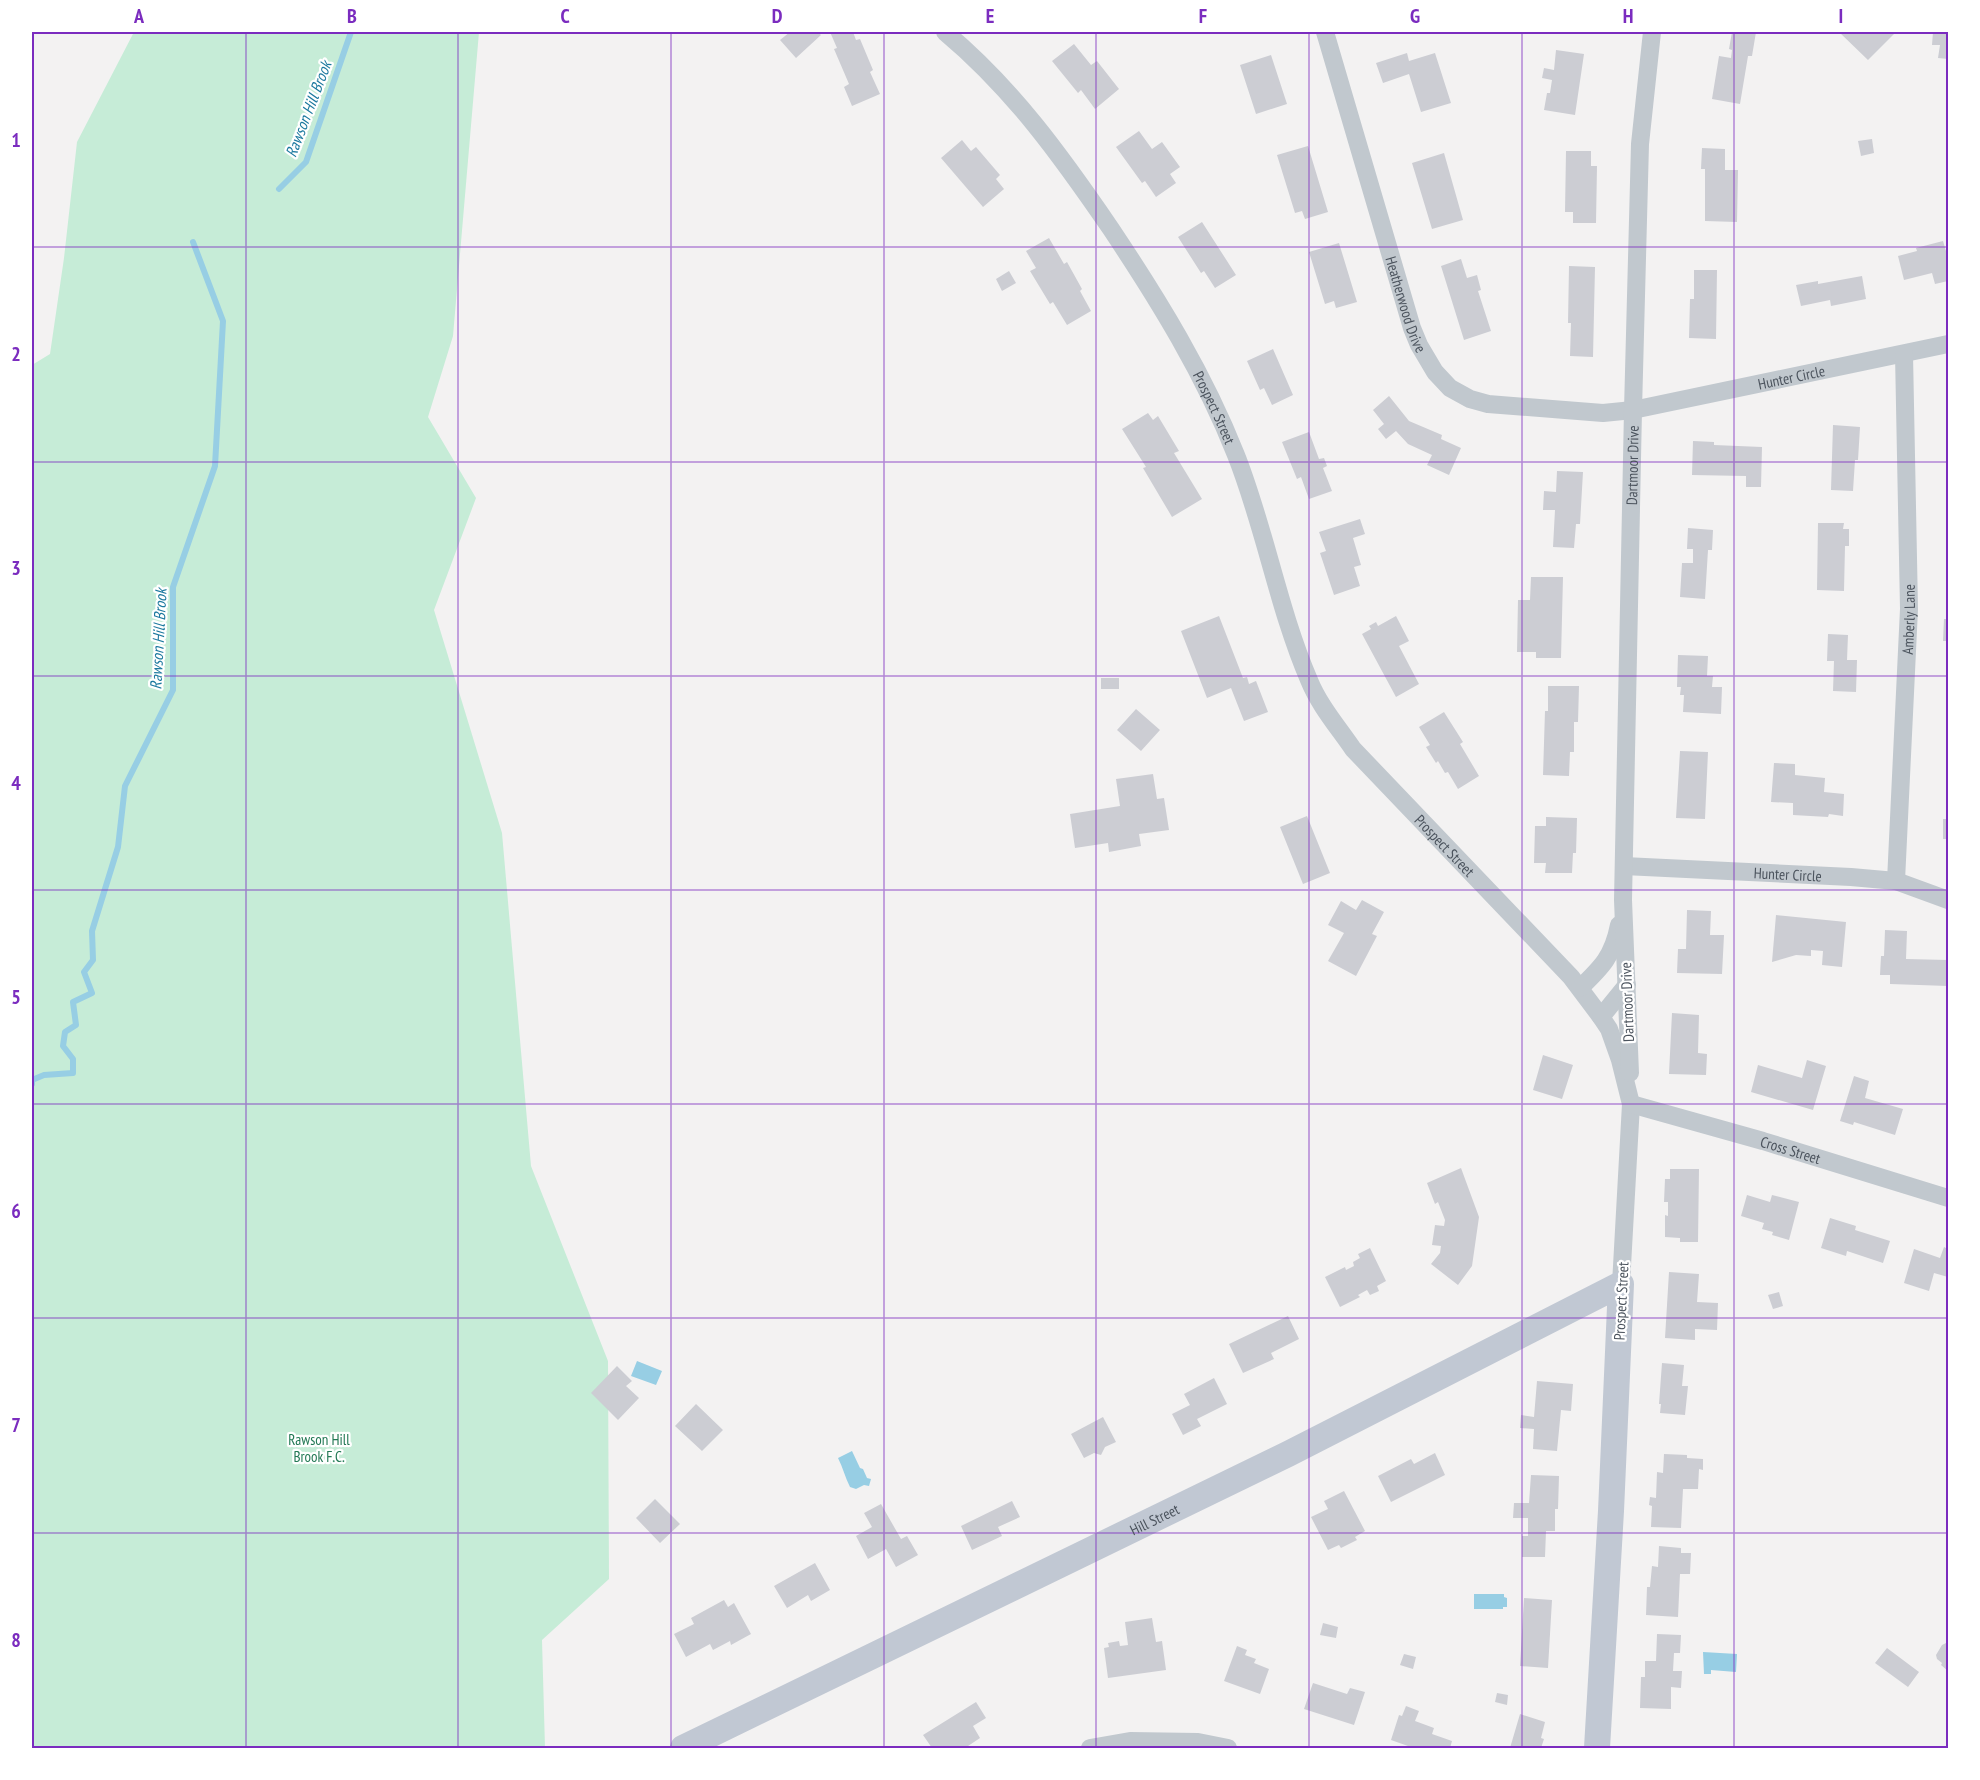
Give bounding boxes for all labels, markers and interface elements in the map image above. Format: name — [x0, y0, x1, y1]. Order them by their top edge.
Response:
text: A — [133, 3, 145, 29]
text: B — [347, 3, 357, 29]
text: C — [560, 3, 570, 29]
text: D — [772, 3, 783, 29]
text: E — [986, 3, 994, 29]
text: F — [1199, 3, 1207, 29]
text: G — [1410, 3, 1420, 29]
text: H — [1623, 3, 1633, 29]
text: I — [1839, 3, 1843, 29]
water label: Rawson Hill Brook — [281, 57, 336, 160]
text: 1 — [11, 127, 21, 153]
street label: Heatherwood Drive — [1382, 254, 1431, 356]
text: 2 — [11, 341, 21, 367]
street label: Hunter Circle — [1756, 361, 1827, 393]
street label: Prospect Street — [1189, 368, 1240, 447]
street label: Dartmoor Drive — [1622, 425, 1642, 505]
text: 3 — [11, 555, 21, 581]
street label: Amberly Lane — [1897, 584, 1918, 655]
water label: Rawson Hill Brook — [145, 586, 171, 690]
text: 4 — [11, 770, 21, 796]
street label: Prospect Street — [1411, 810, 1479, 880]
street label: Hunter Circle — [1753, 863, 1822, 885]
street label: Dartmoor Drive — [1616, 962, 1638, 1042]
text: 5 — [11, 984, 21, 1010]
street label: Cross Street — [1758, 1131, 1823, 1168]
text: 6 — [11, 1198, 21, 1224]
street label: Prospect Street — [1609, 1261, 1633, 1341]
text: 7 — [11, 1412, 21, 1438]
park label: Rawson Hill Brook F.C. — [288, 1430, 350, 1466]
street label: Hill Street — [1126, 1499, 1182, 1539]
text: 8 — [11, 1627, 21, 1653]

